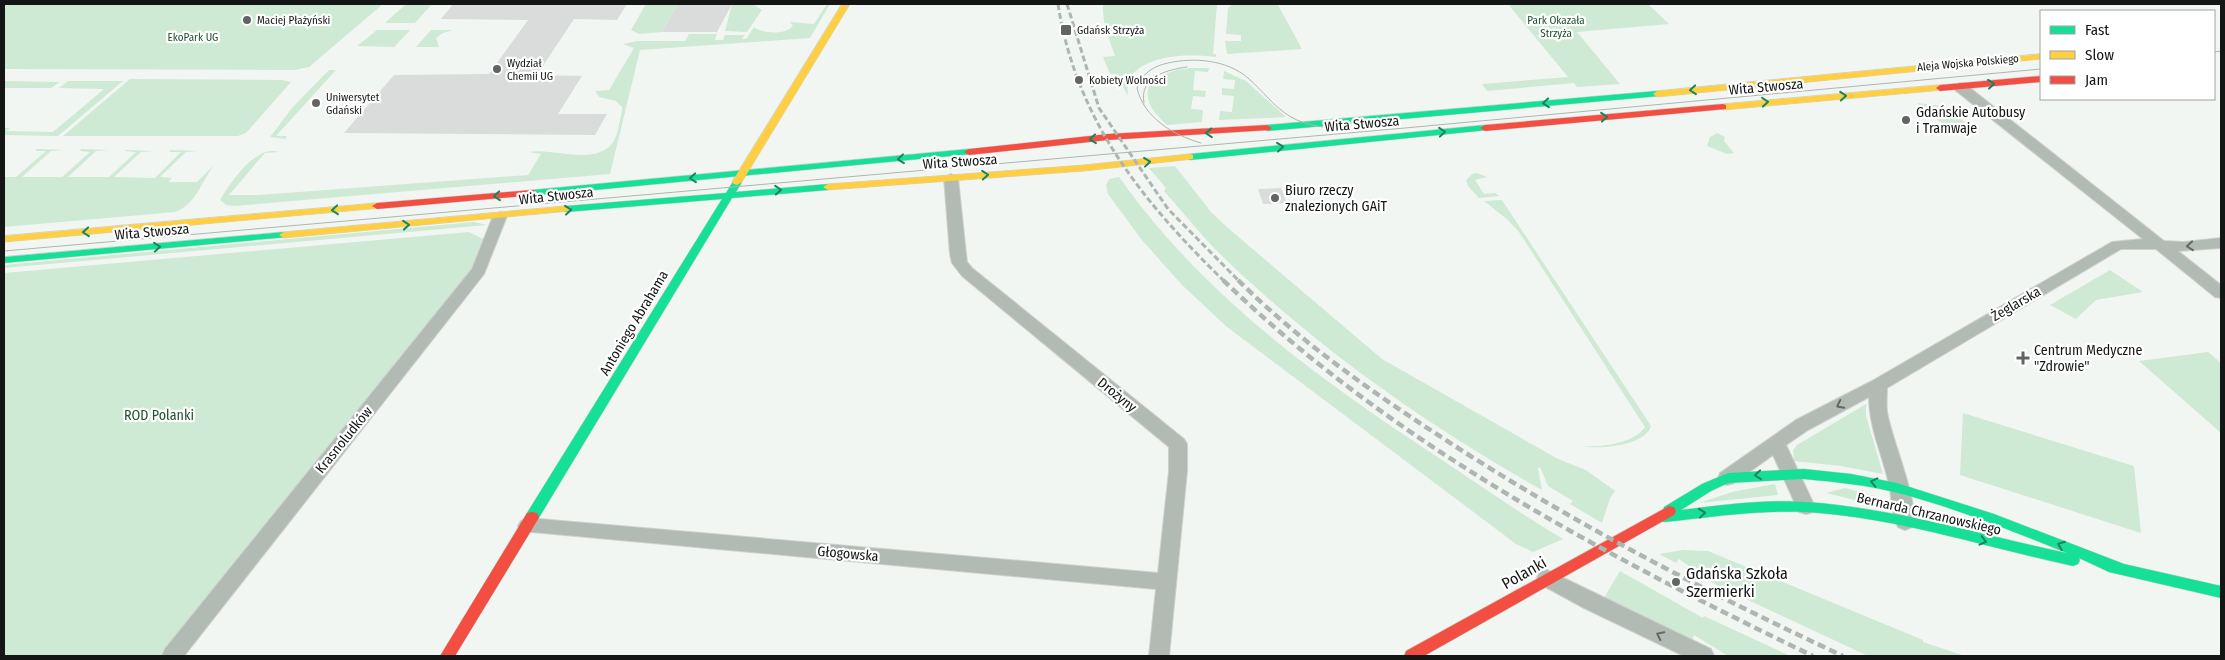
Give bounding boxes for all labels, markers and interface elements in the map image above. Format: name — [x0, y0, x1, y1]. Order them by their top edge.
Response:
legend — [2040, 10, 2215, 100]
marker: Maciej Płażyński — [241, 14, 253, 26]
place label: Maciej Płażyński — [257, 14, 331, 27]
park label: Park Okazała Strzyża — [1527, 14, 1585, 40]
text: Fast — [2085, 21, 2109, 39]
marker: Gdańsk Strzyża — [1059, 23, 1073, 37]
place label: Gdańsk Strzyża — [1077, 24, 1144, 37]
park label: EkoPark UG — [168, 31, 218, 44]
text: Slow — [2085, 46, 2114, 64]
street label: Aleja Wojska Polskiego — [1917, 52, 2020, 74]
place label: Wydział Chemii UG — [507, 57, 553, 83]
marker: Wydział Chemii UG — [491, 63, 503, 75]
text: Jam — [2085, 71, 2108, 89]
marker: Kobiety Wolności — [1073, 74, 1085, 86]
place label: Kobiety Wolności — [1089, 74, 1166, 87]
street label: Wita Stwosza — [1728, 75, 1804, 99]
one-way arrow — [1988, 79, 1996, 90]
one-way arrow — [1689, 84, 1697, 95]
one-way arrow — [1840, 90, 1848, 101]
place label: Uniwersytet Gdański — [326, 91, 380, 117]
marker: Uniwersytet Gdański — [310, 97, 322, 109]
one-way arrow — [1762, 97, 1770, 108]
one-way arrow — [1541, 98, 1549, 109]
place label: Gdańskie Autobusy i Tramwaje — [1916, 104, 2026, 137]
street label: Wita Stwosza — [1324, 112, 1400, 136]
one-way arrow — [1600, 112, 1608, 123]
marker: Gdańskie Autobusy i Tramwaje — [1900, 114, 1912, 126]
one-way arrow — [1205, 127, 1213, 138]
one-way arrow — [1438, 127, 1446, 138]
one-way arrow — [1089, 133, 1097, 144]
one-way arrow — [1276, 142, 1284, 153]
street label: Wita Stwosza — [922, 151, 998, 173]
one-way arrow — [897, 153, 905, 164]
one-way arrow — [1143, 157, 1151, 168]
one-way arrow — [981, 170, 989, 181]
one-way arrow — [689, 172, 697, 183]
place label: Biuro rzeczy znalezionych GAiT — [1285, 182, 1388, 215]
street label: Wita Stwosza — [518, 184, 594, 208]
one-way arrow — [775, 185, 783, 196]
one-way arrow — [492, 190, 500, 201]
marker: Biuro rzeczy znalezionych GAiT — [1269, 192, 1281, 204]
one-way arrow — [330, 204, 338, 215]
one-way arrow — [564, 204, 572, 215]
one-way arrow — [402, 219, 410, 230]
street label: Wita Stwosza — [114, 220, 190, 244]
one-way arrow — [81, 226, 89, 237]
one-way arrow — [2186, 240, 2194, 251]
one-way arrow — [153, 242, 161, 253]
street label: Antoniego Abrahama — [596, 267, 672, 379]
street label: Żeglarska — [1988, 283, 2044, 325]
place label: Centrum Medyczne "Zdrowie" — [2034, 342, 2142, 375]
marker: Centrum Medyczne "Zdrowie" — [2016, 351, 2030, 365]
street label: Drożyny — [1094, 374, 1140, 416]
one-way arrow — [1836, 399, 1845, 409]
street label: Krasnoludków — [312, 403, 376, 477]
park label: ROD Polanki — [124, 407, 194, 424]
one-way arrow — [1754, 469, 1762, 480]
one-way arrow — [1869, 477, 1878, 488]
street label: Bernarda Chrzanowskiego — [1855, 489, 2003, 539]
one-way arrow — [1698, 508, 1706, 519]
one-way arrow — [1979, 535, 1988, 546]
one-way arrow — [2057, 540, 2066, 551]
street label: Głogowska — [817, 543, 879, 565]
street label: Polanki — [1498, 553, 1550, 593]
place label: Gdańska Szkoła Szermierki — [1686, 564, 1788, 601]
marker: Gdańska Szkoła Szermierki — [1670, 576, 1682, 588]
one-way arrow — [1656, 631, 1665, 641]

